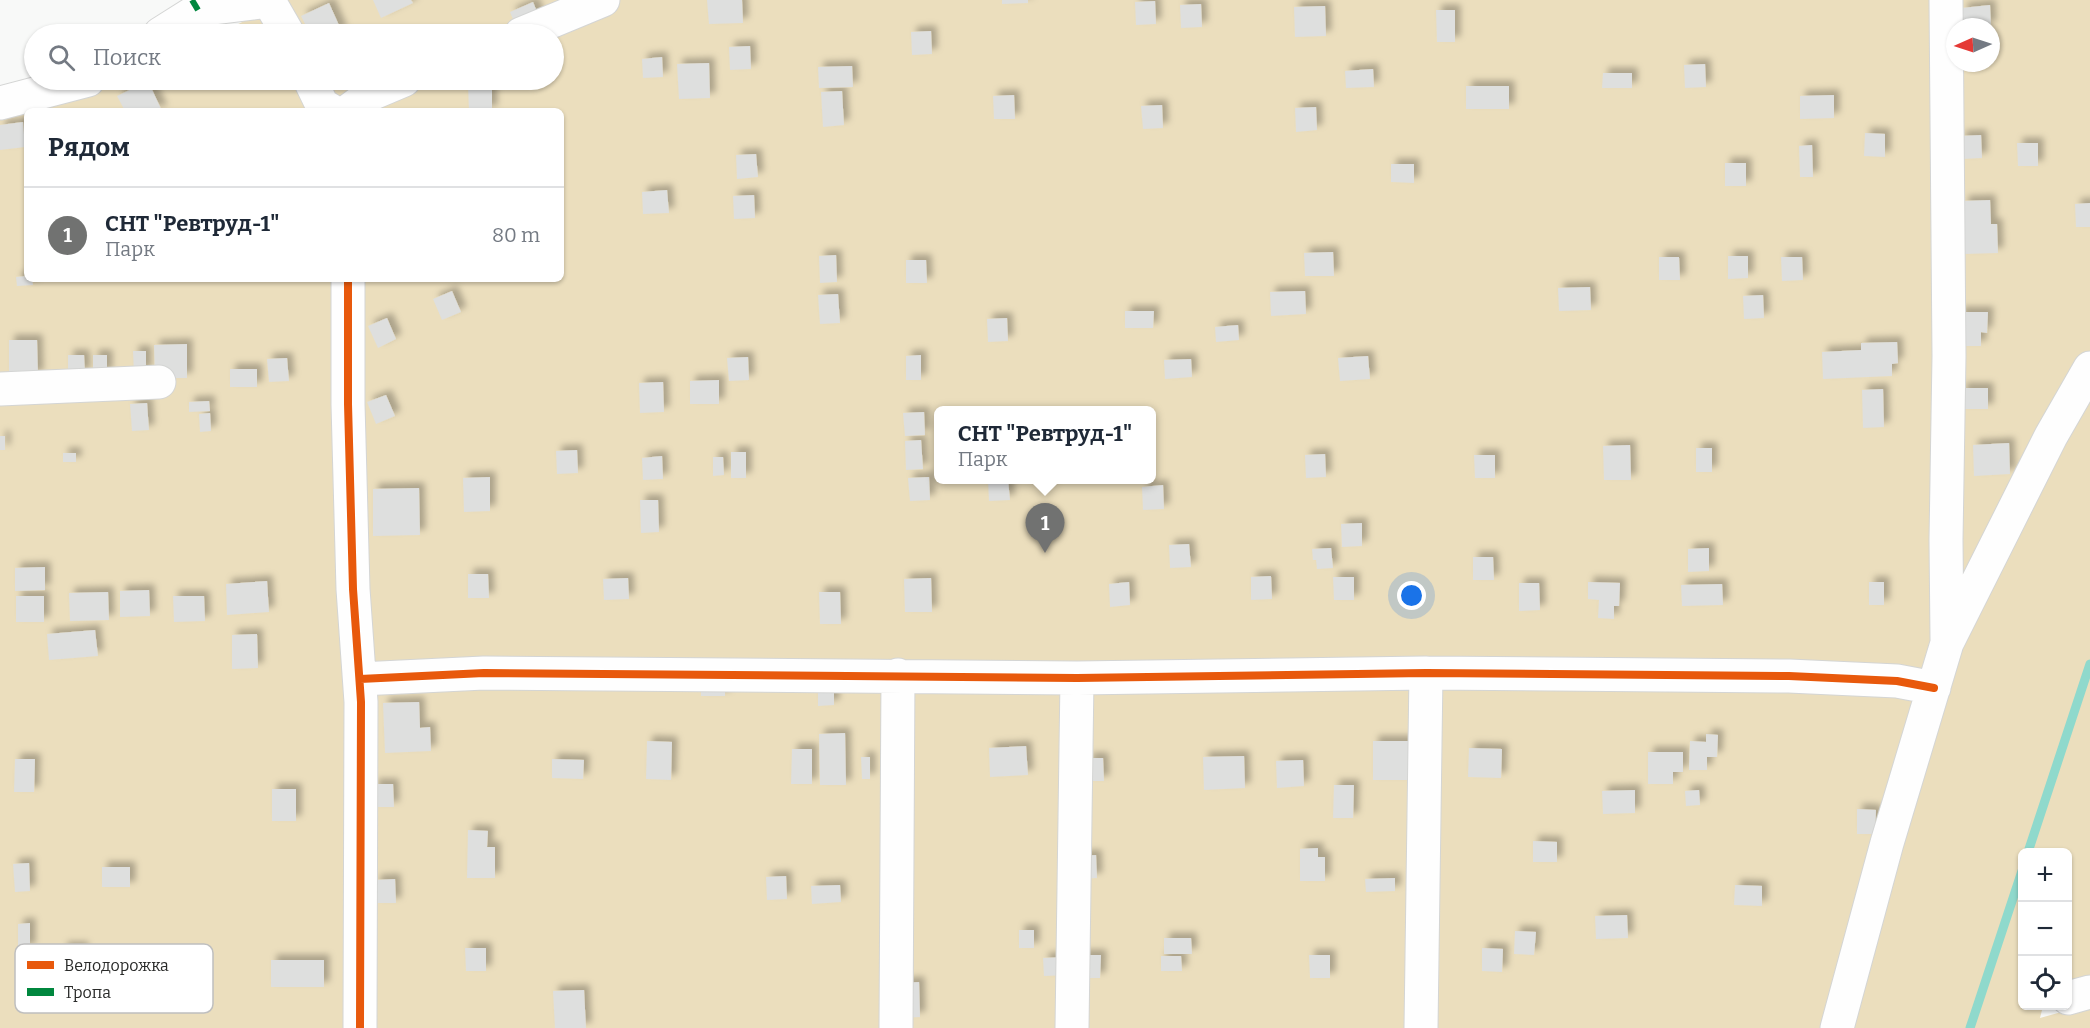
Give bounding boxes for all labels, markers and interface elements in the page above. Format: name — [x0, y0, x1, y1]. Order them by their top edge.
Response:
north arrow — [1946, 18, 2000, 72]
search box — [24, 24, 564, 90]
icon: search — [45, 41, 78, 74]
text: Поиск — [93, 44, 161, 71]
text: Рядом — [48, 132, 130, 163]
text: СНТ "Ревтруд-1" — [105, 210, 280, 237]
text: 1 — [63, 223, 72, 247]
text: 80 m — [492, 223, 540, 247]
text: Парк — [105, 237, 155, 261]
popup — [934, 406, 1156, 484]
text: СНТ "Ревтруд-1" — [958, 420, 1132, 447]
text: Парк — [958, 447, 1008, 471]
pin: 1 — [1026, 504, 1064, 553]
your location — [1397, 581, 1426, 610]
map controls — [2018, 848, 2072, 1010]
button: + — [2018, 848, 2072, 902]
button: − — [2018, 902, 2072, 956]
legend — [15, 944, 213, 1013]
text: Велодорожка — [64, 956, 169, 975]
button: locate — [2018, 956, 2072, 1010]
text: Тропа — [64, 983, 111, 1002]

